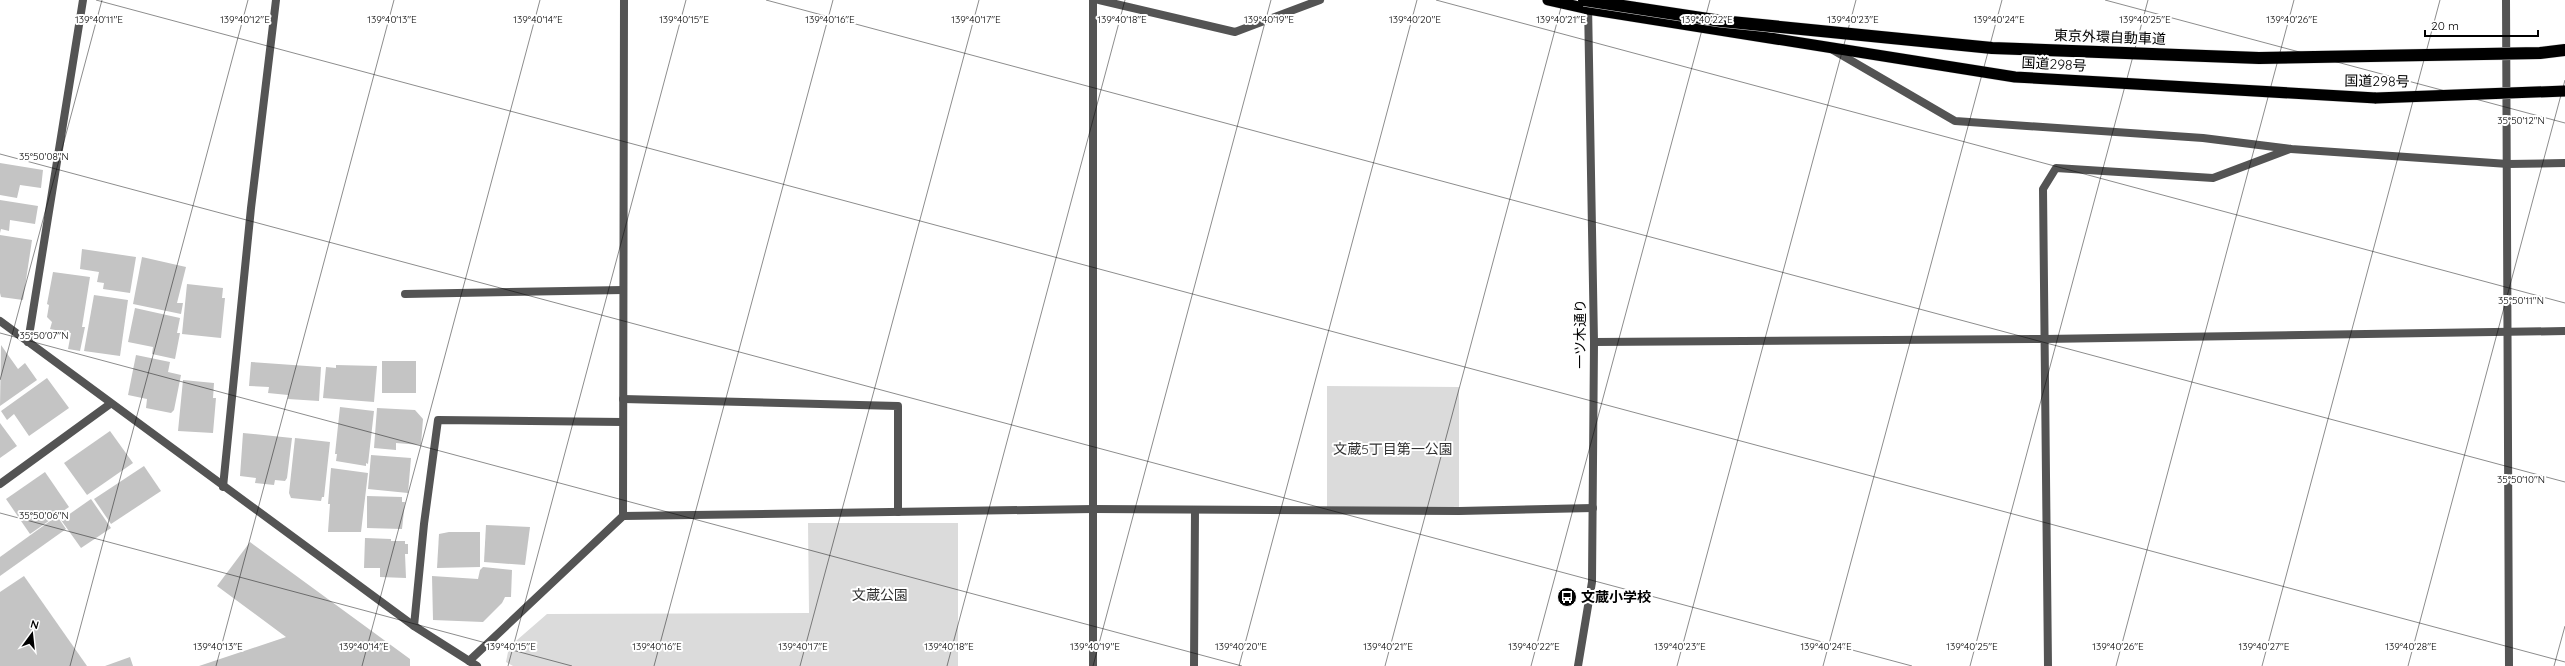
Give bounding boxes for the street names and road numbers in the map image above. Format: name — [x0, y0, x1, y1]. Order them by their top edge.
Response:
street label: 東京外環自動車道 — [2054, 26, 2166, 48]
street label: 国道298号 — [2021, 53, 2087, 75]
street label: 国道298号 — [2344, 71, 2410, 91]
street label: 一ツ木通り — [1571, 299, 1589, 369]

